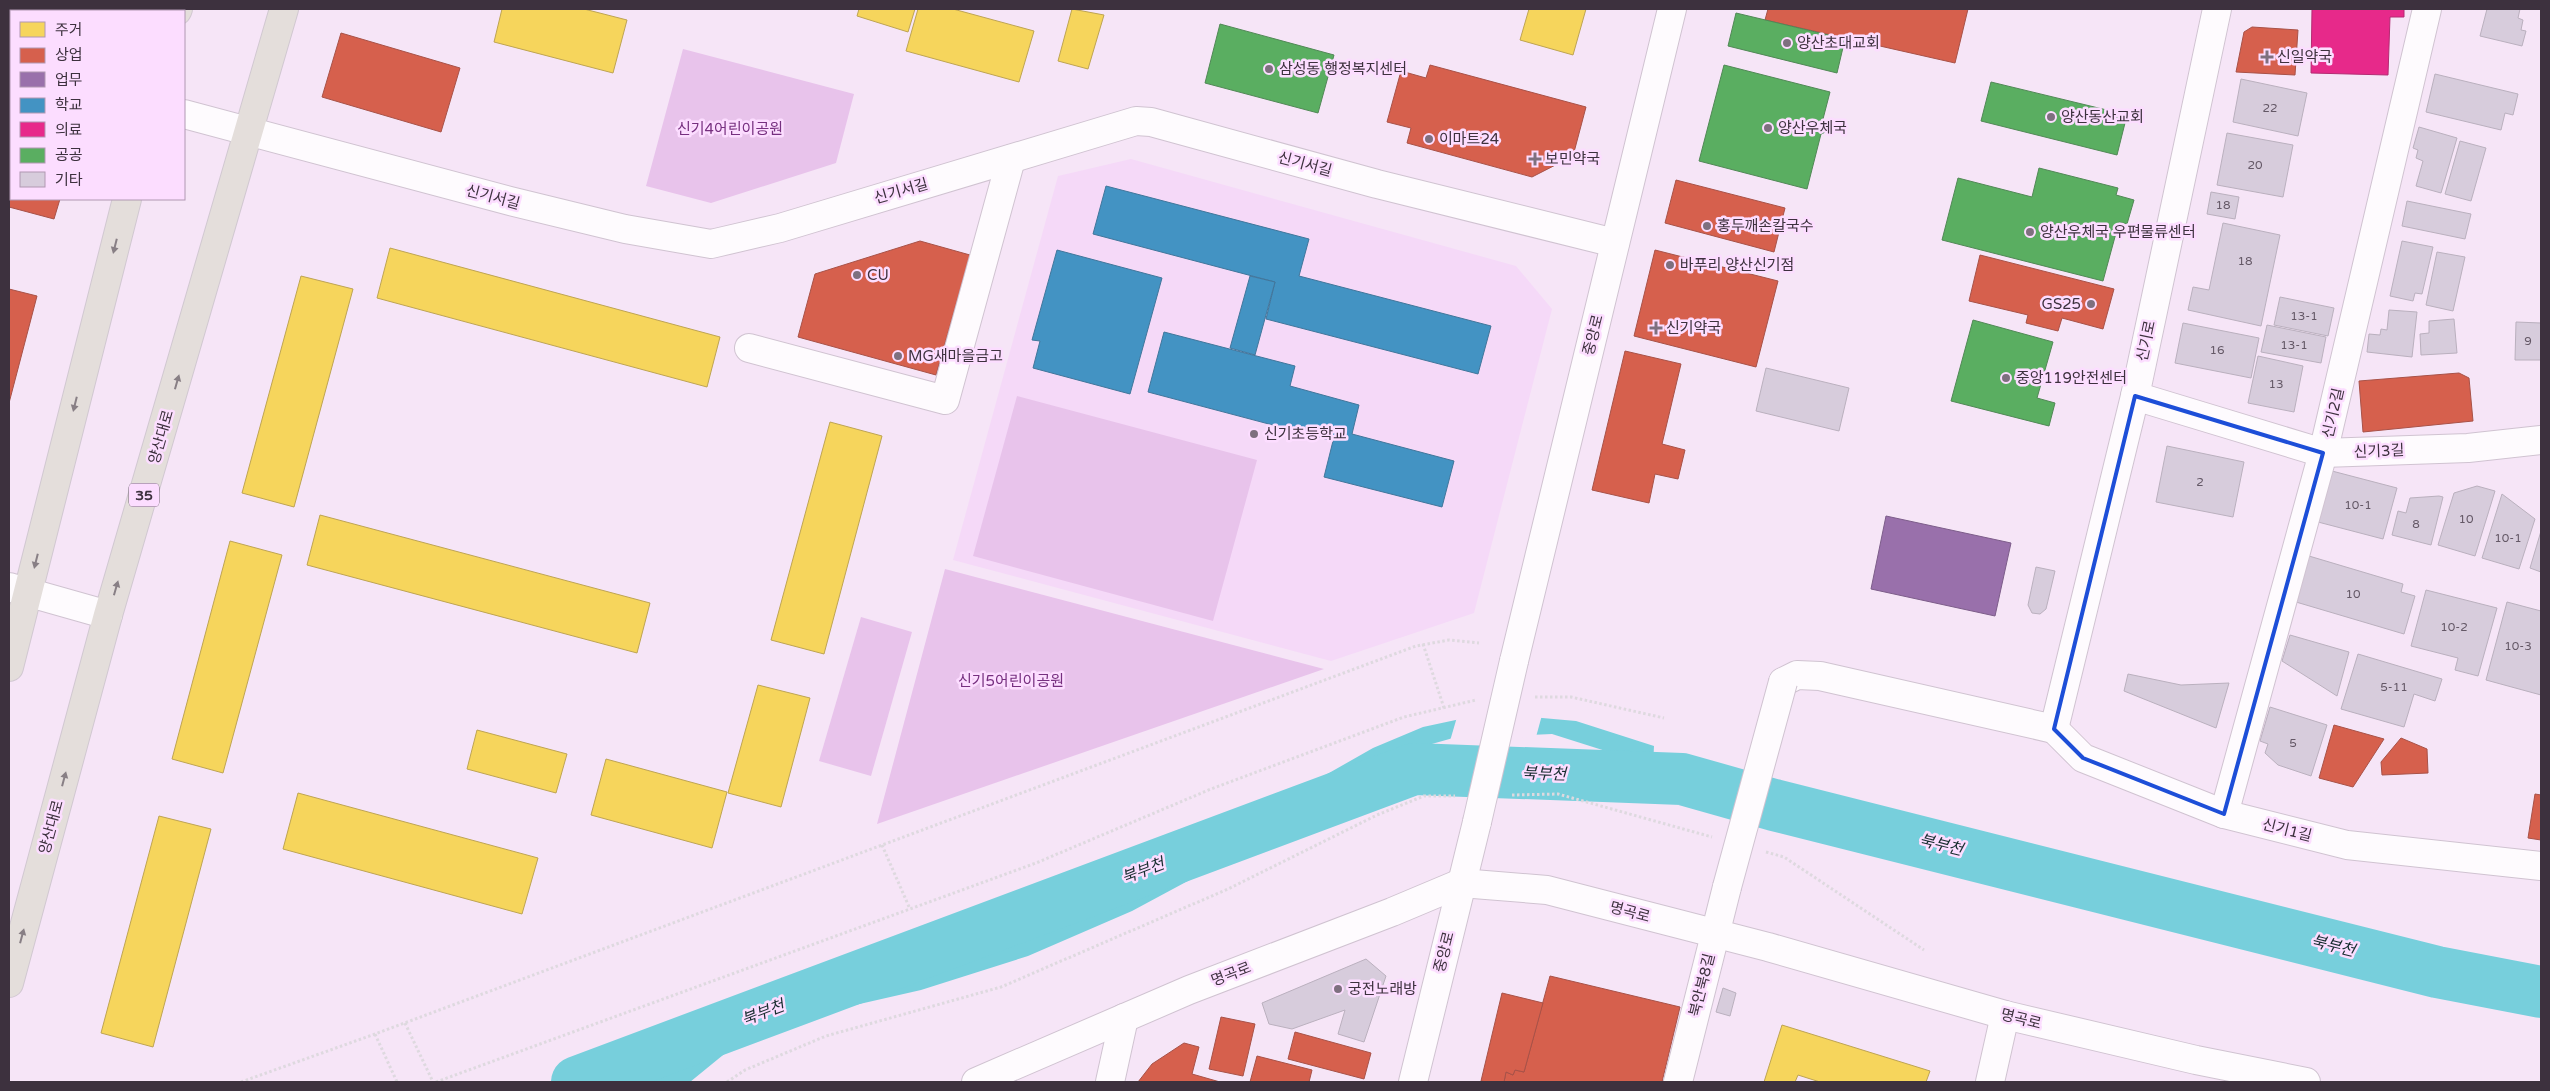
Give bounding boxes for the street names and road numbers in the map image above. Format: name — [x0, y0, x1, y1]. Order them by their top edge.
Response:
street label: 신기서길 — [1276, 148, 1334, 180]
street label: 신기서길 — [872, 175, 930, 207]
street label: 신기서길 — [464, 181, 522, 213]
street label: 중앙로 — [1579, 313, 1607, 357]
street label: 신기로 — [2133, 319, 2159, 363]
street label: 신기2길 — [2319, 386, 2347, 440]
street label: 양산대로 — [145, 408, 177, 466]
street label: 신기3길 — [2353, 441, 2405, 461]
road number: 35 — [129, 484, 159, 506]
street label: 양산대로 — [35, 798, 67, 856]
street label: 신기1길 — [2260, 815, 2314, 845]
street label: 명곡로 — [1608, 898, 1652, 926]
street label: 중앙로 — [1430, 930, 1458, 974]
street label: 북안북8길 — [1685, 951, 1719, 1019]
street label: 명곡로 — [1208, 958, 1254, 990]
street label: 명곡로 — [1999, 1005, 2043, 1033]

